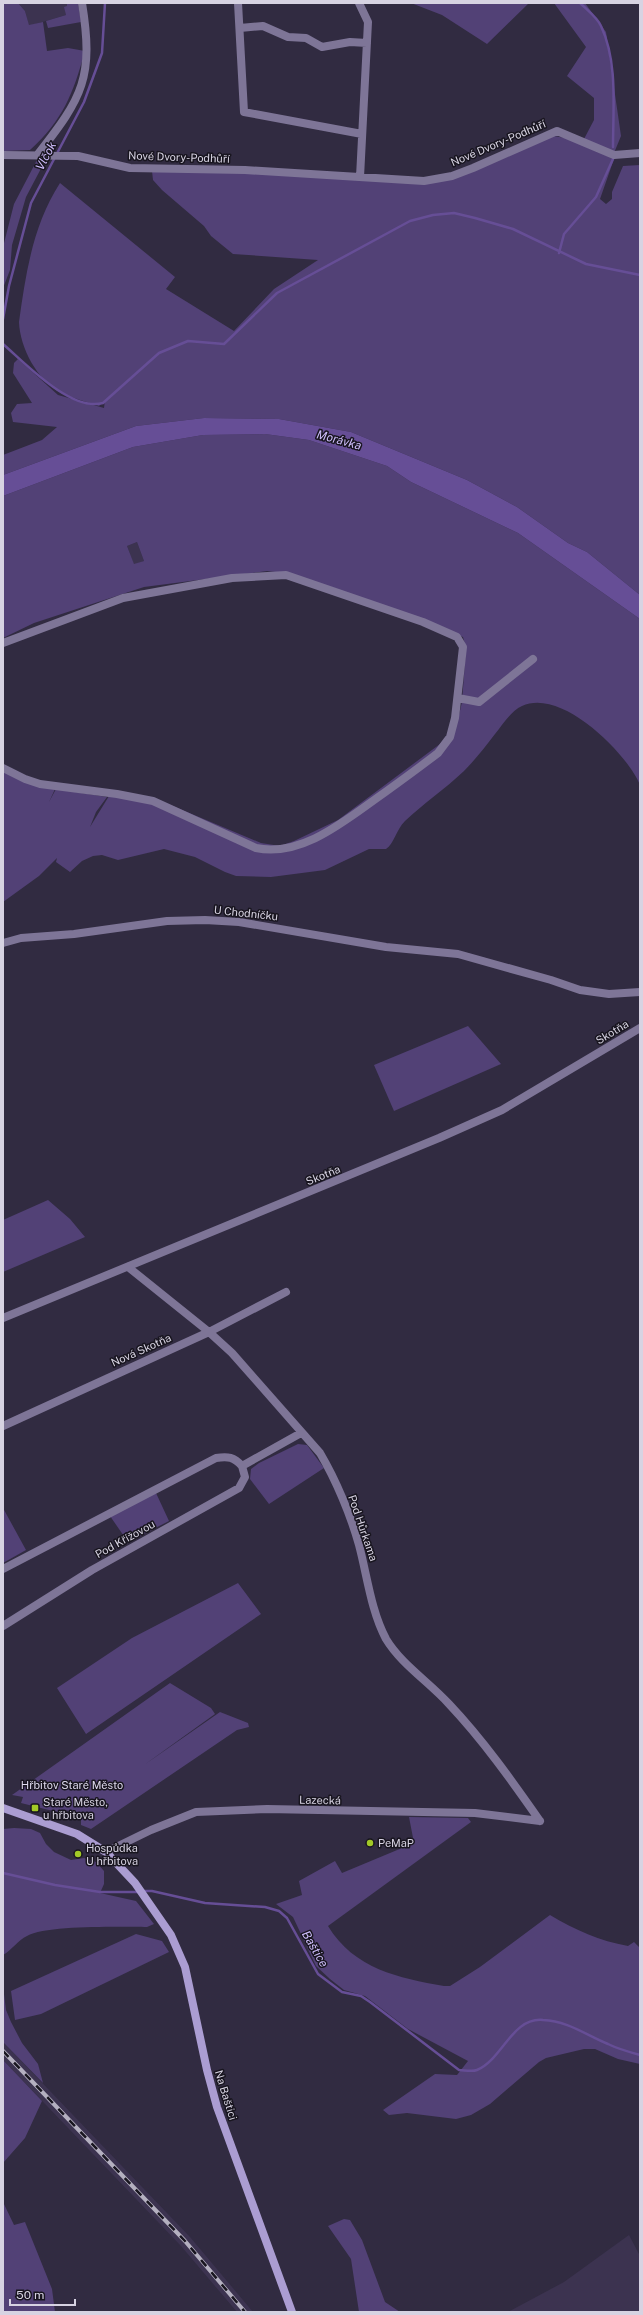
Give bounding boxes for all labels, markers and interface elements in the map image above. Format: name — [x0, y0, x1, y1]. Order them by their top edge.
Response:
street label: Nové Dvory-Podhůří — [449, 117, 548, 168]
water label: Vlčok — [33, 139, 60, 173]
street label: Nové Dvory-Podhůří — [128, 149, 230, 165]
water label: Morávka — [315, 427, 363, 453]
street label: U Chodníčku — [213, 904, 279, 922]
street label: Skotňa — [594, 1018, 630, 1046]
street label: Skotňa — [304, 1163, 342, 1187]
street label: Nová Skotňa — [109, 1331, 173, 1369]
street label: Pod Hůrkama — [346, 1493, 380, 1563]
street label: Pod Křížovou — [93, 1518, 157, 1560]
park label: Hřbitov Staré Město — [21, 1779, 123, 1791]
street label: Lazecká — [299, 1794, 341, 1806]
place label: Staré Město, u hřbitova — [43, 1796, 108, 1821]
marker: Staré Město, u hřbitova — [30, 1803, 40, 1813]
place label: PeMaP — [378, 1837, 414, 1849]
marker: PeMaP — [365, 1838, 375, 1848]
place label: Hospůdka U hřbitova — [86, 1842, 138, 1867]
marker: Hospůdka U hřbitova — [73, 1849, 83, 1859]
water label: Baštice — [299, 1928, 331, 1970]
street label: Na Baštici — [213, 2069, 239, 2121]
scale bar — [10, 2281, 75, 2307]
text: 50 m — [16, 2288, 44, 2302]

